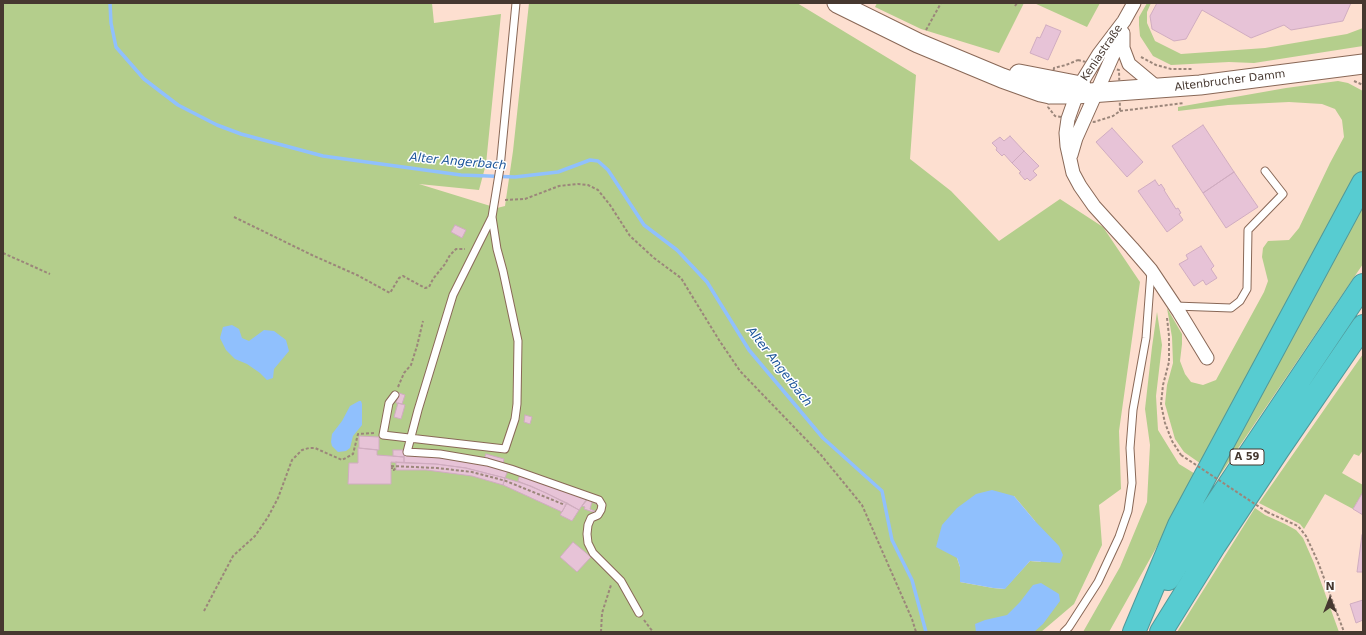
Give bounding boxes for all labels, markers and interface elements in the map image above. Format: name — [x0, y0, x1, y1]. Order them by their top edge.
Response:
street label: Keniastraße — [1078, 22, 1126, 84]
street label: Altenbrucher Damm — [1174, 68, 1286, 94]
water label: Alter Angerbach — [409, 151, 507, 173]
water label: Alter Angerbach — [743, 324, 815, 410]
road number: A 59 — [1230, 449, 1264, 465]
north arrow — [1310, 579, 1350, 619]
text: N — [1325, 580, 1335, 593]

